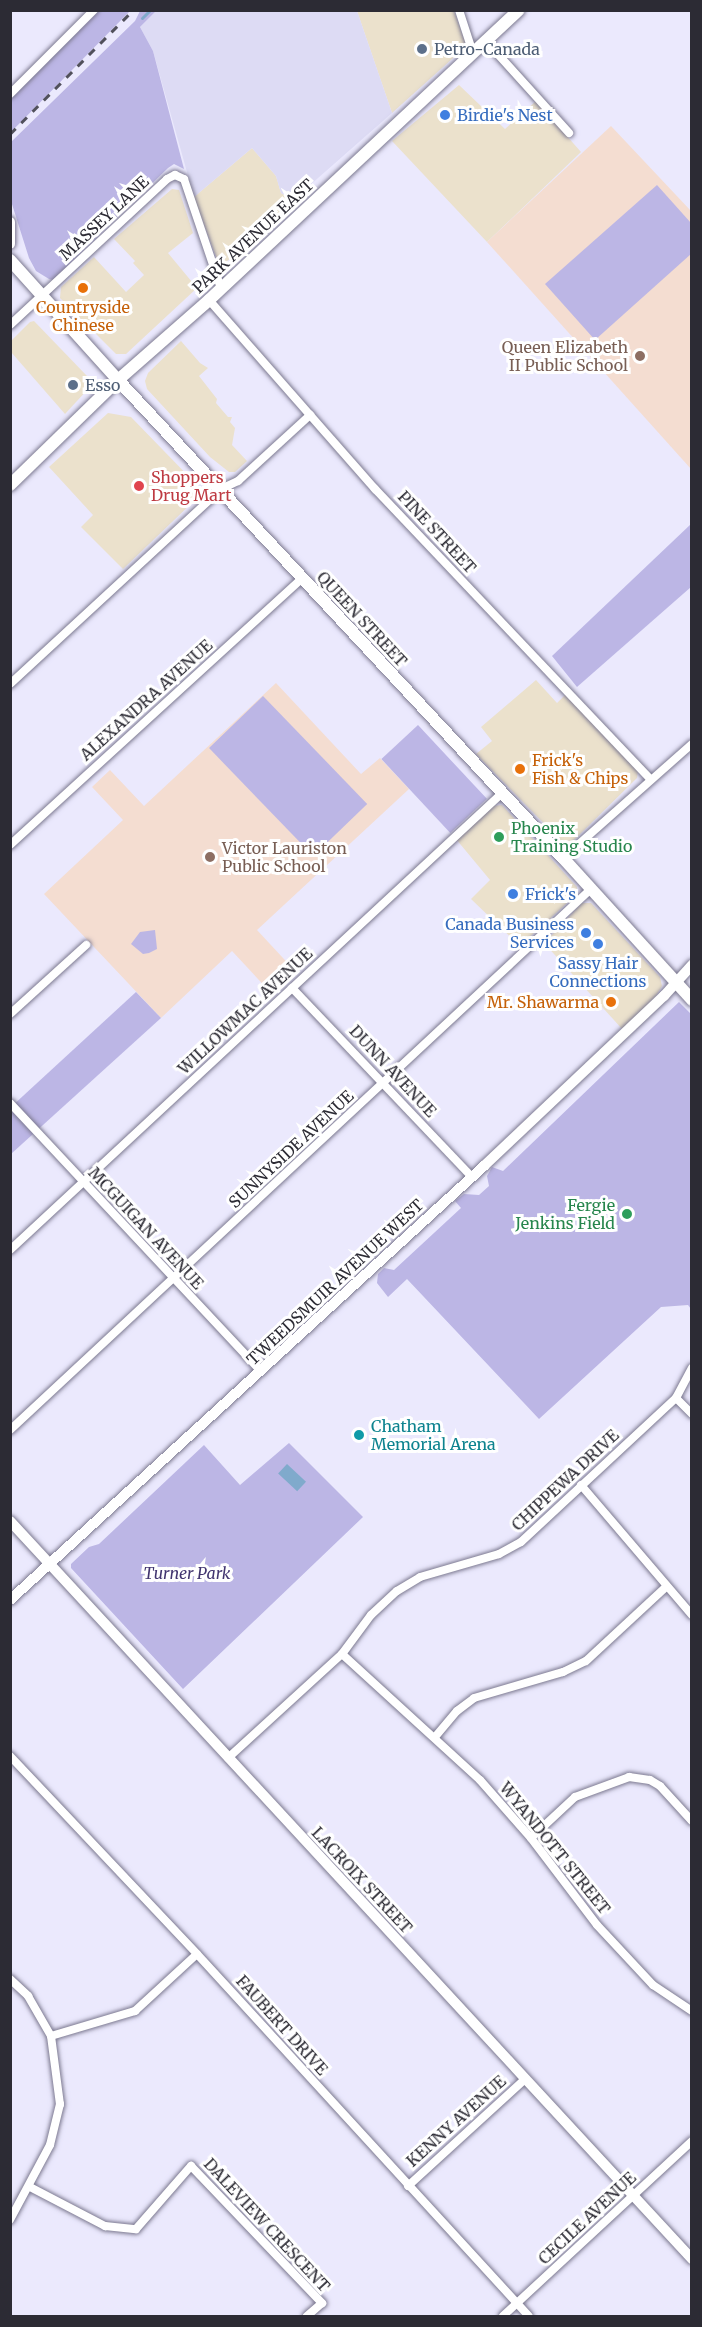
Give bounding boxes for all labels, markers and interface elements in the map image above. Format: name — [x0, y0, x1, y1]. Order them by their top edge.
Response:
place label: Petro-Canada — [434, 39, 540, 59]
marker: Petro-Canada — [415, 42, 429, 56]
place label: Birdie's Nest — [457, 105, 553, 125]
marker: Birdie's Nest — [438, 108, 452, 122]
street label: MASSEY LANE — [56, 172, 152, 264]
street label: PARK AVENUE EAST — [189, 175, 317, 297]
marker: Countryside Chinese — [76, 281, 90, 295]
place label: Countryside Chinese — [36, 297, 130, 335]
place label: Queen Elizabeth II Public School — [502, 337, 628, 375]
marker: Queen Elizabeth II Public School — [633, 349, 647, 363]
place label: Esso — [85, 375, 120, 395]
marker: Esso — [66, 378, 80, 392]
place label: Shoppers Drug Mart — [151, 467, 231, 505]
marker: Shoppers Drug Mart — [132, 479, 146, 493]
street label: PINE STREET — [394, 487, 480, 577]
street label: QUEEN STREET — [313, 567, 411, 671]
street label: ALEXANDRA AVENUE — [76, 636, 216, 764]
place label: Frick's Fish & Chips — [532, 750, 628, 788]
marker: Frick's Fish & Chips — [513, 762, 527, 776]
place label: Phoenix Training Studio — [511, 818, 632, 856]
marker: Phoenix Training Studio — [492, 830, 506, 844]
place label: Victor Lauriston Public School — [222, 838, 347, 876]
marker: Victor Lauriston Public School — [203, 850, 217, 864]
place label: Frick's — [525, 884, 576, 904]
marker: Frick's — [506, 887, 520, 901]
place label: Canada Business Services — [445, 914, 574, 952]
marker: Canada Business Services — [579, 926, 593, 940]
marker: Sassy Hair Connections — [591, 937, 605, 951]
street label: WILLOWMAC AVENUE — [174, 944, 316, 1078]
place label: Sassy Hair Connections — [550, 953, 646, 991]
place label: Mr. Shawarma — [487, 992, 599, 1012]
marker: Mr. Shawarma — [604, 995, 618, 1009]
street label: DUNN AVENUE — [346, 1021, 440, 1121]
street label: SUNNYSIDE AVENUE — [225, 1086, 357, 1212]
street label: MCGUIGAN AVENUE — [85, 1163, 207, 1293]
street label: TWEEDSMUIR AVENUE WEST — [243, 1195, 427, 1369]
place label: Fergie Jenkins Field — [515, 1195, 615, 1233]
marker: Fergie Jenkins Field — [620, 1207, 634, 1221]
place label: Chatham Memorial Arena — [371, 1416, 496, 1454]
street label: CHIPPEWA DRIVE — [508, 1426, 622, 1534]
marker: Chatham Memorial Arena — [352, 1428, 366, 1442]
park label: Turner Park — [143, 1563, 231, 1583]
street label: WYANDOTT STREET — [496, 1778, 614, 1918]
street label: LACROIX STREET — [308, 1823, 416, 1937]
street label: FAUBERT DRIVE — [232, 1971, 332, 2079]
street label: KENNY AVENUE — [402, 2071, 510, 2171]
street label: DALEVIEW CRESCENT — [200, 2154, 334, 2296]
street label: CECILE AVENUE — [534, 2168, 640, 2268]

